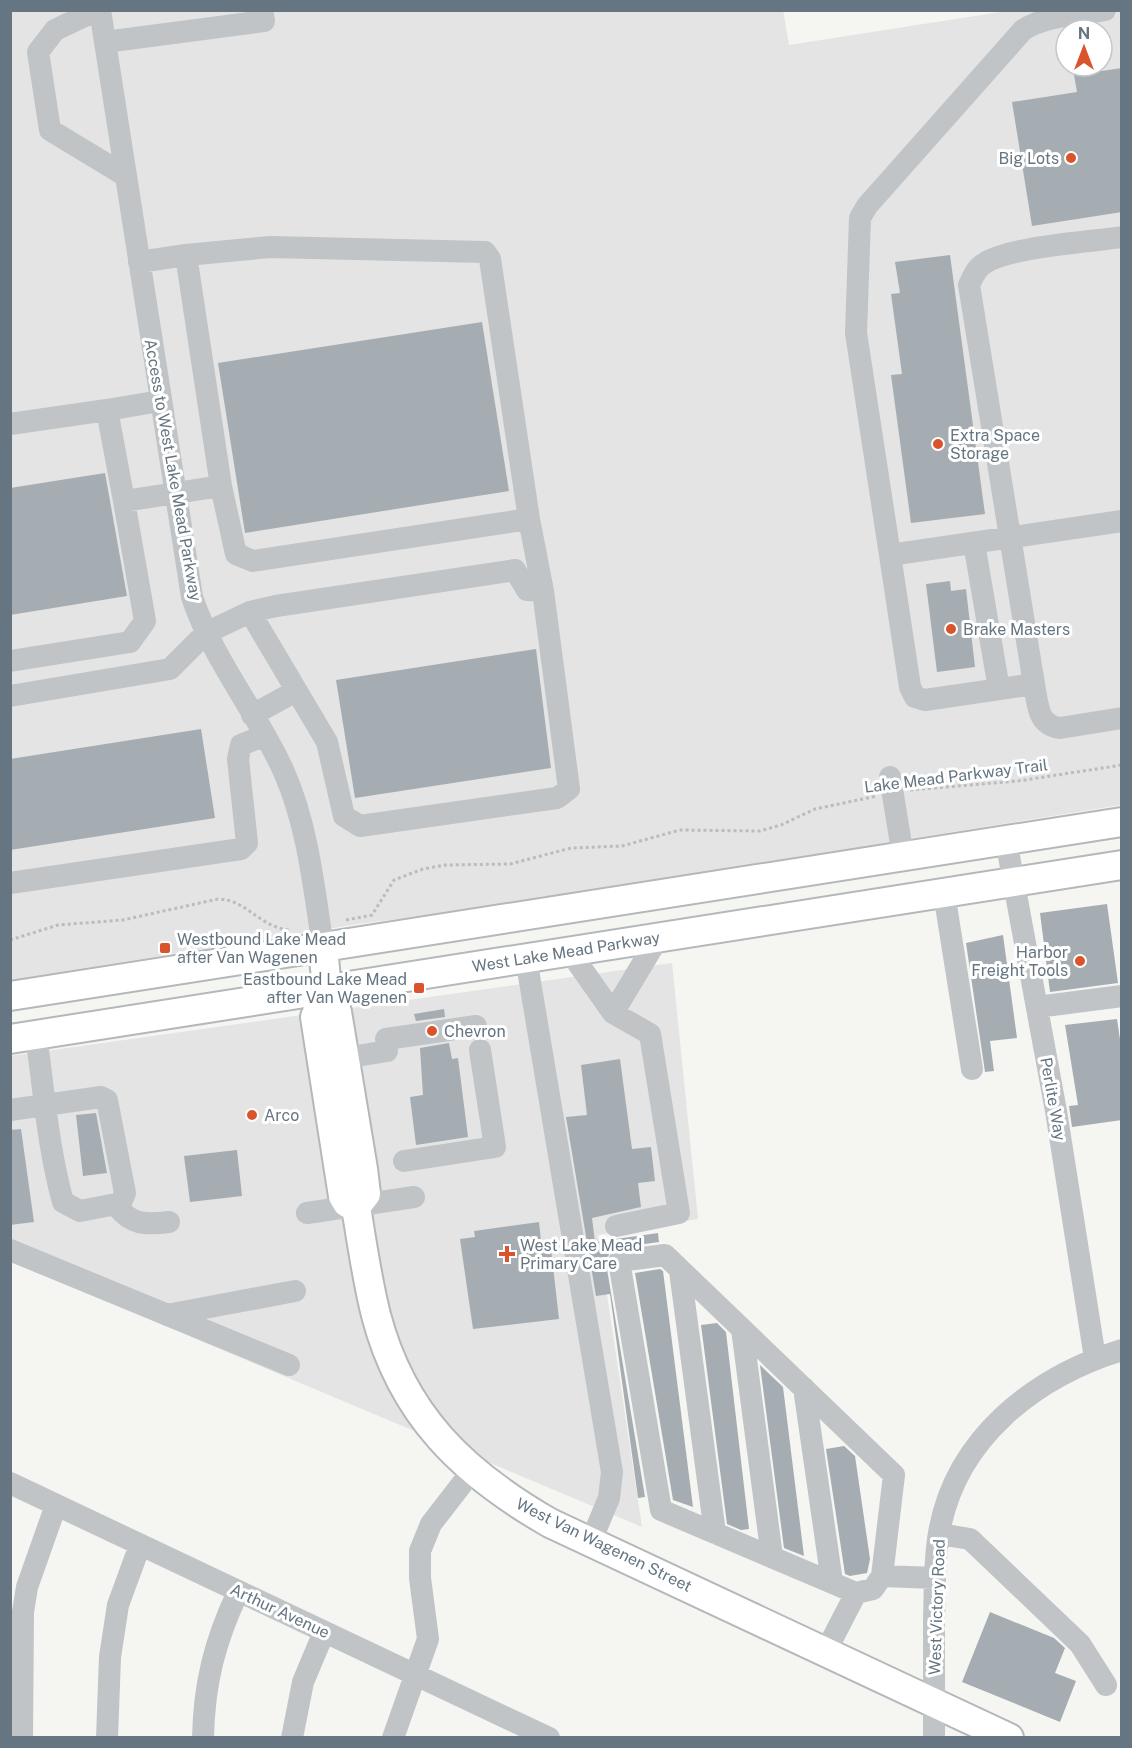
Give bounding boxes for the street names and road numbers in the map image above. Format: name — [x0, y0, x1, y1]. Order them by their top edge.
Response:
street label: Access to West Lake Mead Parkway — [141, 337, 206, 603]
street label: Lake Mead Parkway Trail — [863, 755, 1049, 797]
street label: West Lake Mead Parkway — [471, 928, 662, 976]
street label: Perlite Way — [1036, 1056, 1070, 1143]
street label: West Van Wagenen Street — [513, 1494, 695, 1596]
street label: West Victory Road — [925, 1539, 949, 1675]
street label: Arthur Avenue — [227, 1580, 333, 1642]

